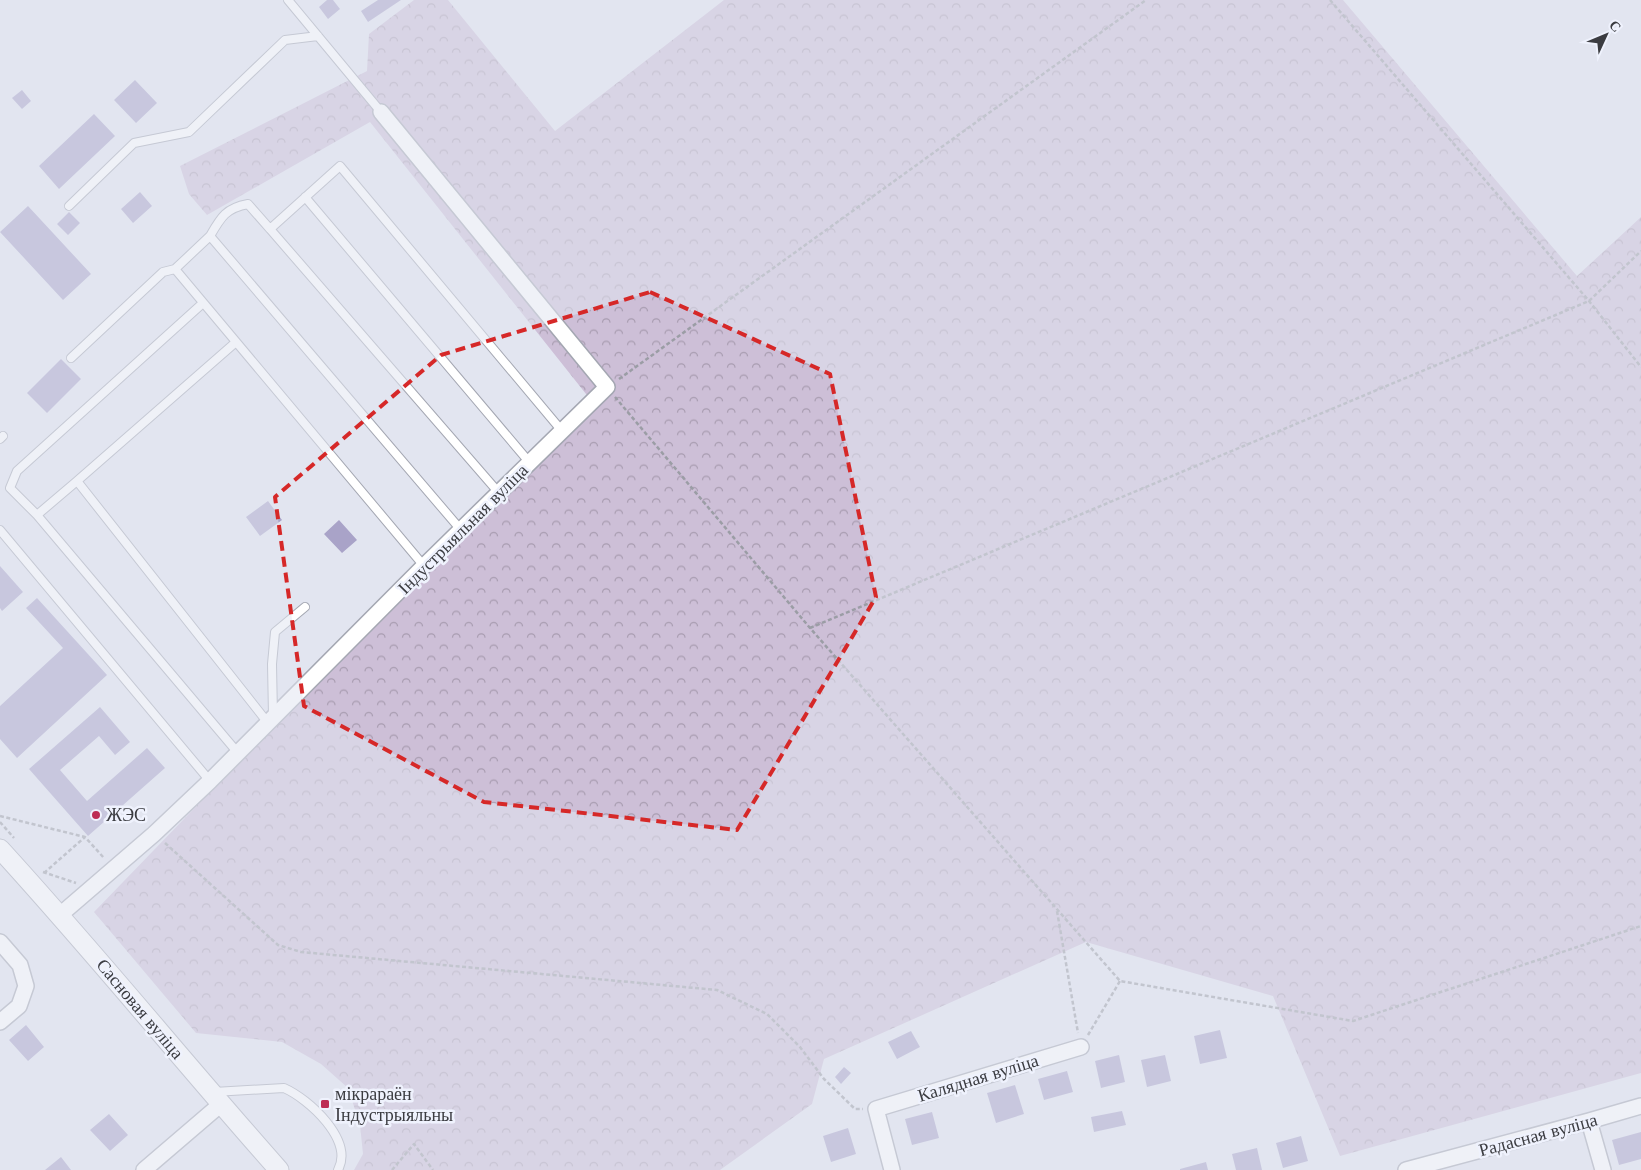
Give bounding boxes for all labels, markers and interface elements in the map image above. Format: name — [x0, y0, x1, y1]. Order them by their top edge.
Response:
north arrow — [1581, 10, 1631, 60]
text: С — [1605, 16, 1625, 36]
street label: Індустрыяльная вуліца — [393, 459, 533, 599]
place label: ЖЭС — [106, 804, 146, 826]
marker: ЖЭС — [90, 809, 102, 821]
street label: Сасновая вуліца — [92, 954, 188, 1064]
street label: Калядная вуліца — [915, 1049, 1041, 1107]
place label: мікрараён Індустрыяльны — [335, 1083, 453, 1126]
marker: мікрараён Індустрыяльны — [319, 1098, 331, 1110]
street label: Радасная вуліца — [1476, 1109, 1600, 1161]

